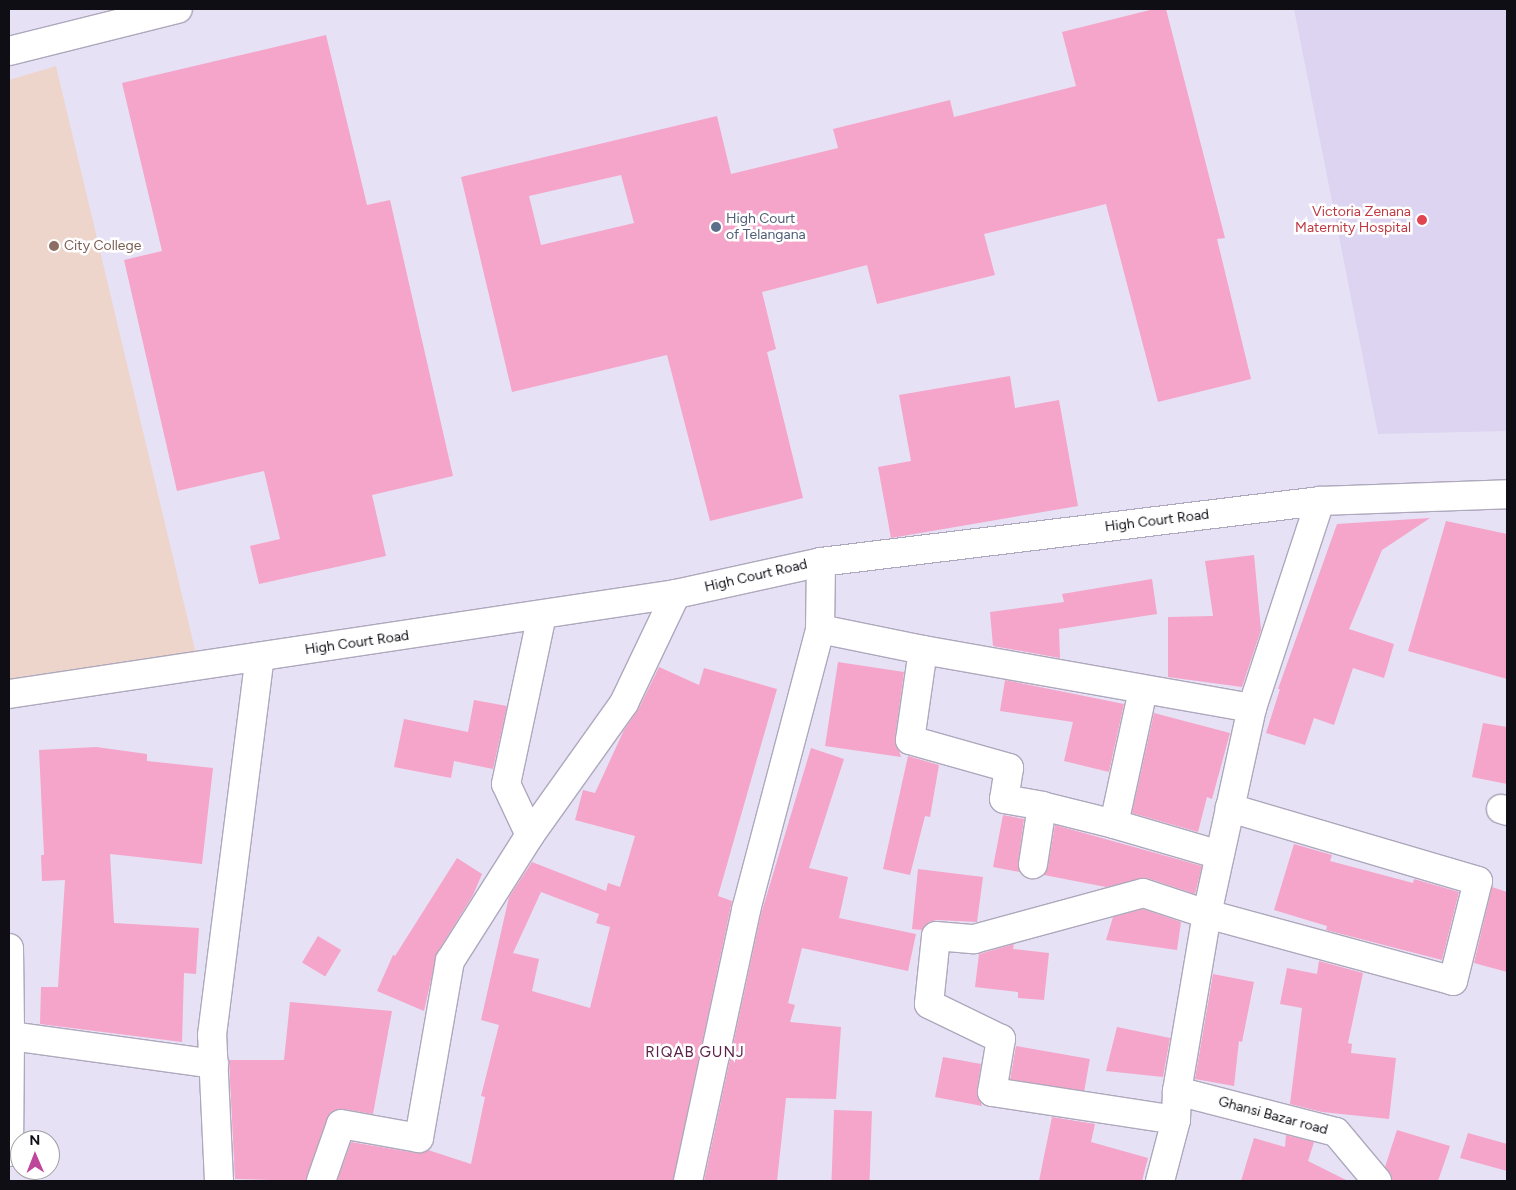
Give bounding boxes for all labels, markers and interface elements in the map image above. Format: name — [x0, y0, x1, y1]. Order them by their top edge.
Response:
place label: Victoria Zenana Maternity Hospital — [1295, 204, 1411, 236]
place label: High Court of Telangana — [726, 211, 806, 243]
marker: Victoria Zenana Maternity Hospital — [1415, 213, 1429, 227]
marker: High Court of Telangana — [710, 221, 722, 233]
place label: City College — [64, 238, 141, 254]
marker: City College — [48, 240, 60, 252]
street label: High Court Road — [1104, 506, 1210, 536]
street label: High Court Road — [703, 556, 809, 596]
street label: High Court Road — [304, 627, 410, 659]
district label: RIQAB GUNJ — [644, 1044, 746, 1062]
street label: Ghansi Bazar road — [1216, 1093, 1330, 1139]
north arrow — [10, 1130, 60, 1180]
text: N — [29, 1132, 40, 1149]

